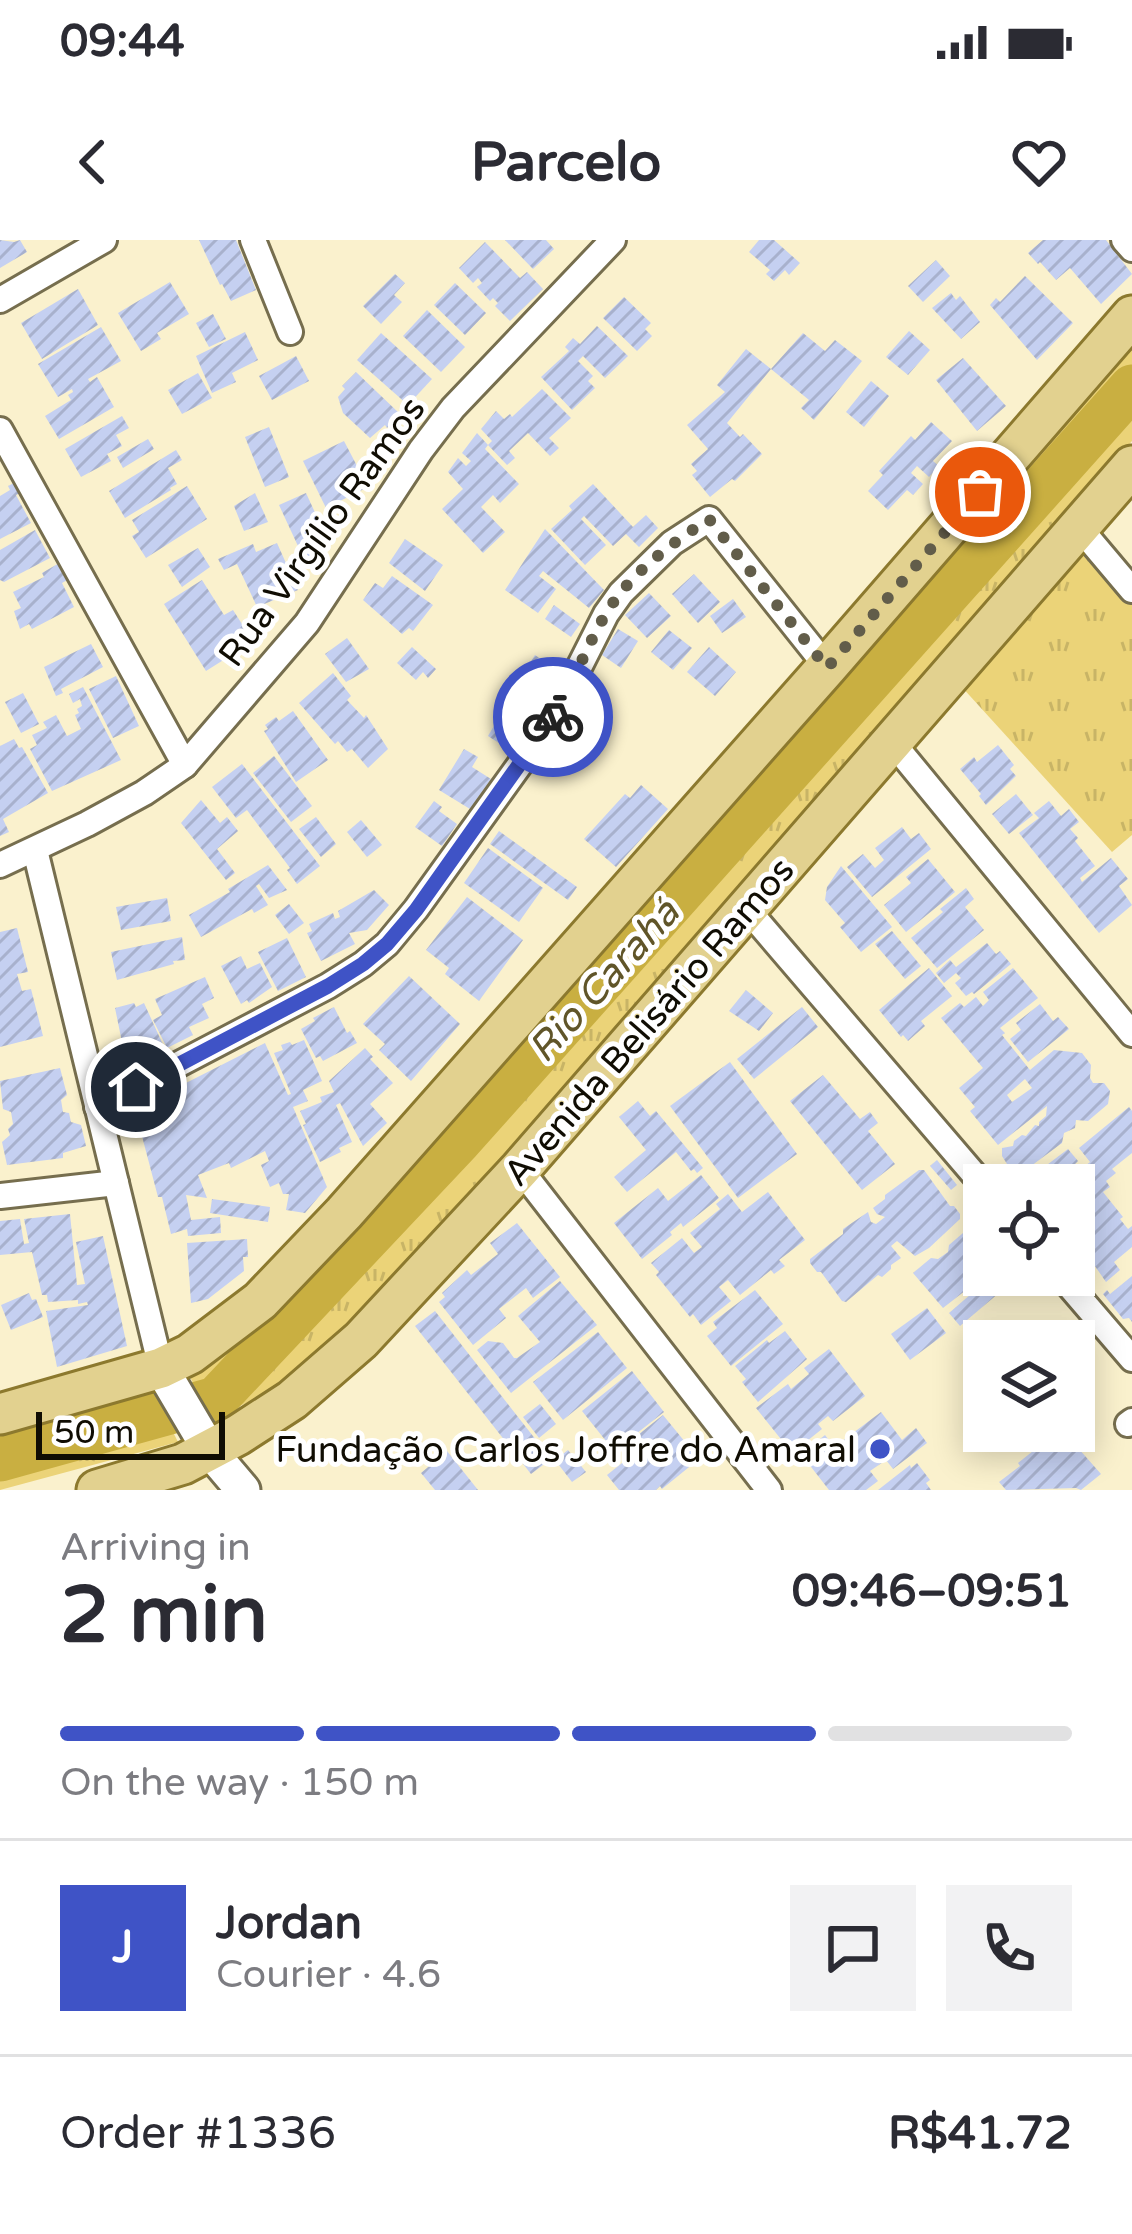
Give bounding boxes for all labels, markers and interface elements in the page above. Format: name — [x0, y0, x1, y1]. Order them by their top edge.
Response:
text: 09:44 — [60, 15, 185, 69]
icon: back — [60, 129, 126, 195]
icon: heart — [1006, 129, 1072, 195]
text: Parcelo — [471, 130, 661, 195]
street label: Rua Virgílio Ramos — [210, 389, 435, 675]
pin — [929, 441, 1031, 543]
icon: bag — [947, 459, 1013, 525]
courier — [493, 657, 613, 777]
icon: bike — [520, 684, 586, 750]
street label: Avenida Belisário Ramos — [495, 849, 803, 1195]
water label: Rio Carahá — [519, 889, 690, 1072]
pin — [85, 1036, 187, 1138]
icon: home — [103, 1054, 169, 1120]
map controls — [963, 1164, 1095, 1452]
button: locate — [963, 1164, 1095, 1296]
button: layers — [963, 1320, 1095, 1452]
scale bar — [36, 1406, 225, 1459]
text: 50 m — [54, 1413, 134, 1452]
place label: Fundação Carlos Joffre do Amaral — [275, 1429, 856, 1472]
marker: Fundação Carlos Joffre do Amaral — [867, 1436, 893, 1462]
text: Arriving in — [60, 1524, 251, 1571]
text: 09:46–09:51 — [792, 1565, 1072, 1619]
text: 2 min — [60, 1569, 268, 1663]
text: On the way · 150 m — [60, 1759, 419, 1806]
button: chat — [790, 1885, 916, 2011]
button: phone — [946, 1885, 1072, 2011]
text: Jordan — [216, 1897, 362, 1951]
text: J — [113, 1921, 133, 1975]
text: Courier · 4.6 — [216, 1951, 441, 1998]
text: Order #1336 — [60, 2107, 336, 2161]
text: R$41.72 — [888, 2107, 1072, 2161]

